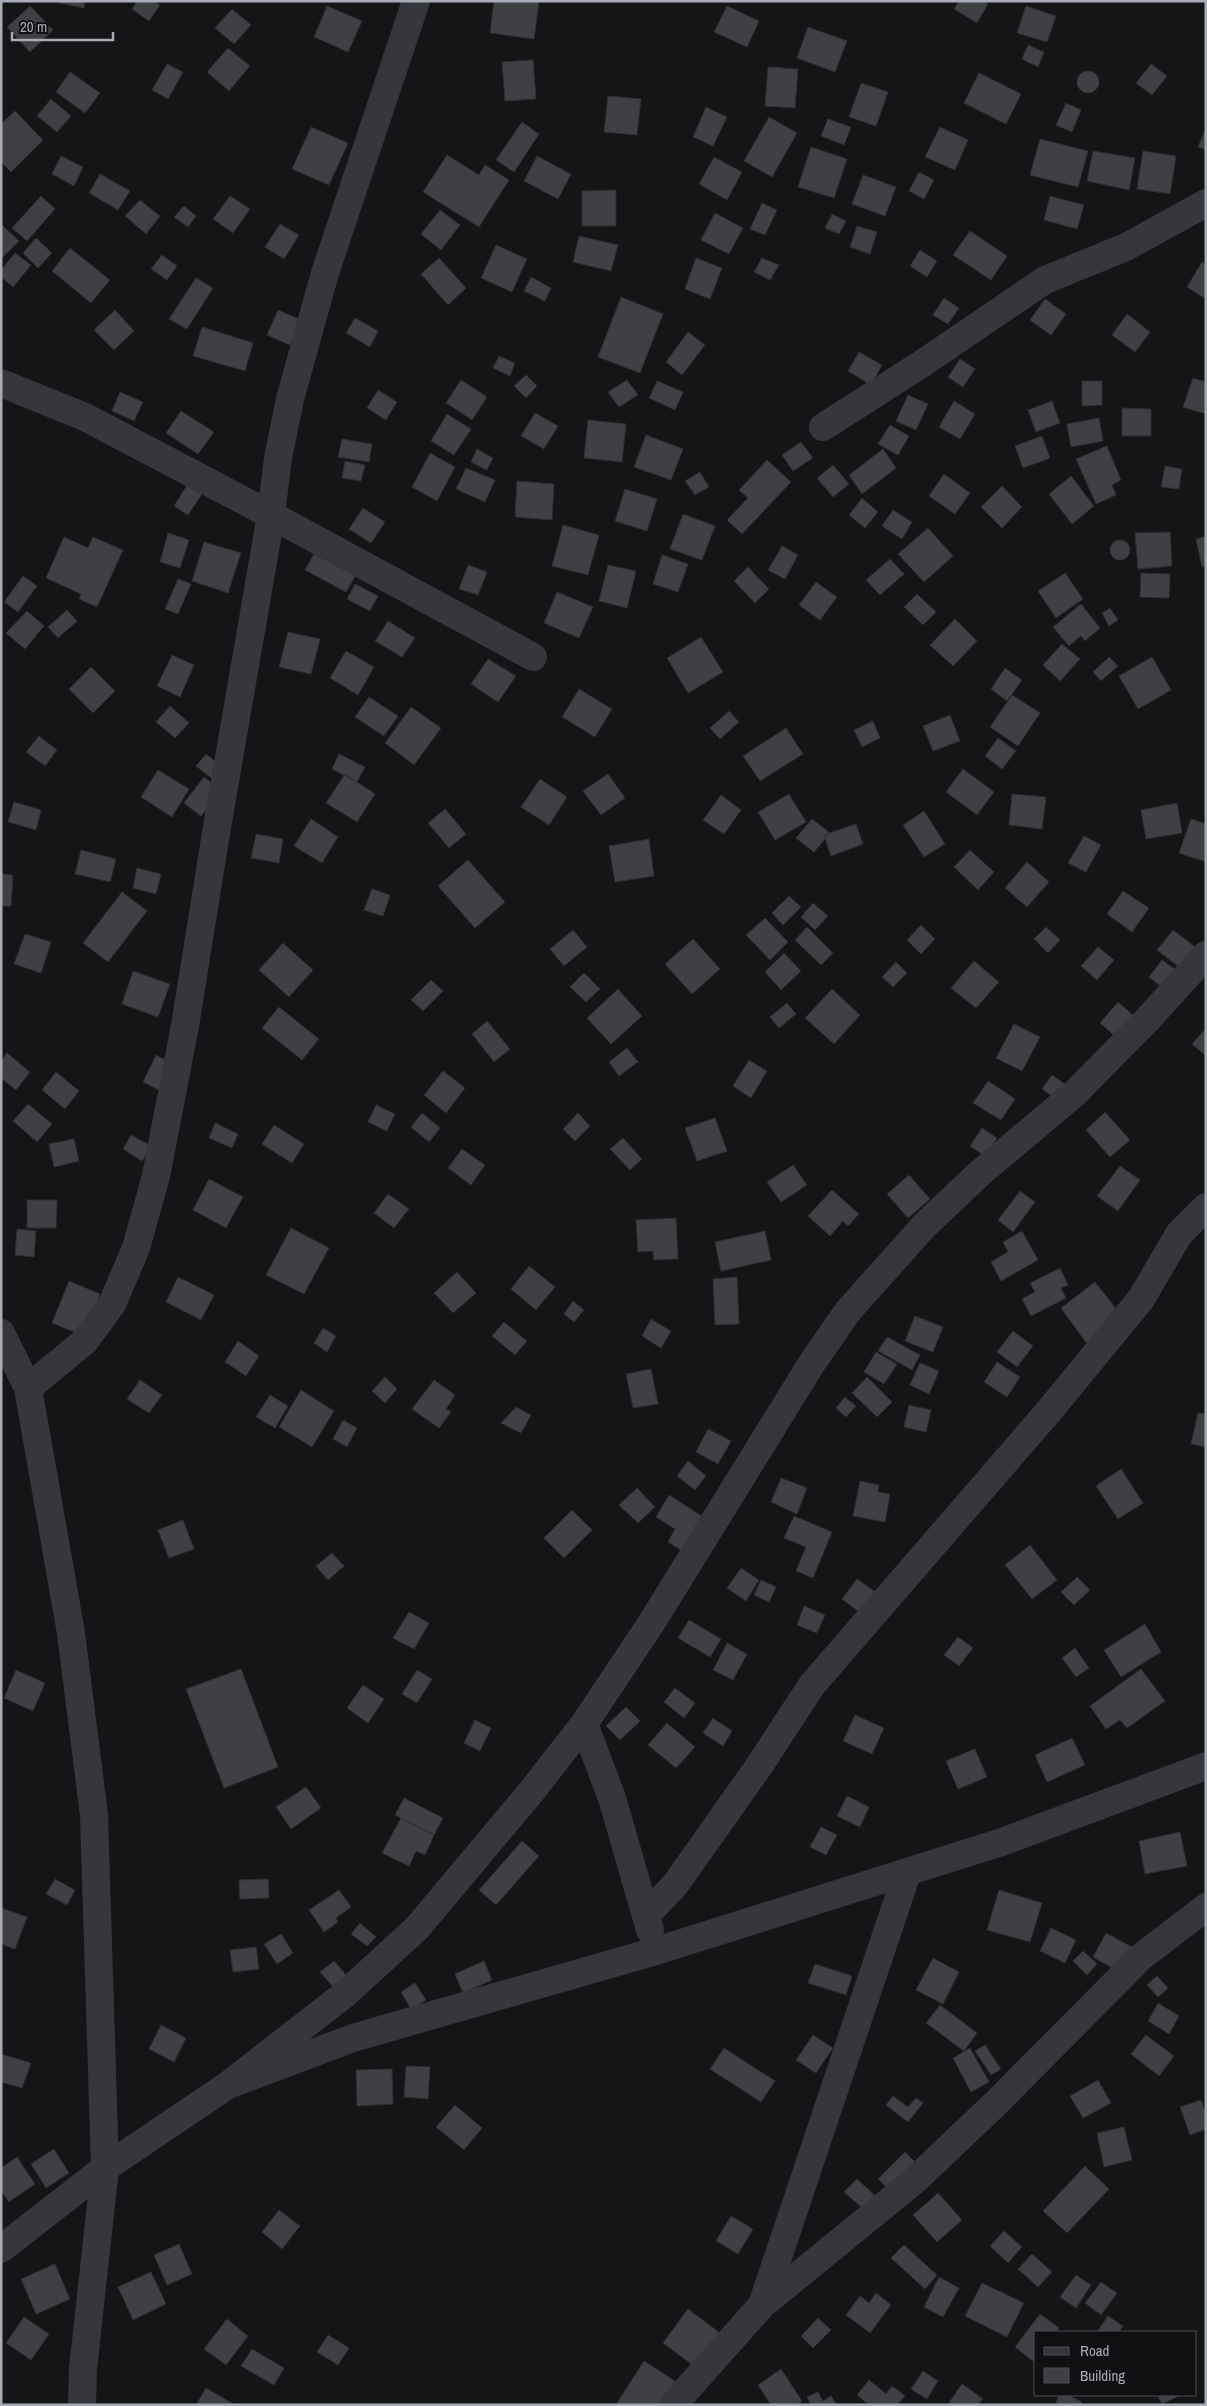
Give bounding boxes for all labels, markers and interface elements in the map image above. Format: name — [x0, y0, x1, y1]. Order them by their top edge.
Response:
scale bar — [12, 10, 114, 42]
text: 20 m — [20, 16, 47, 37]
legend — [1034, 2331, 1197, 2396]
text: Road — [1080, 2340, 1109, 2361]
text: Building — [1080, 2365, 1125, 2386]

